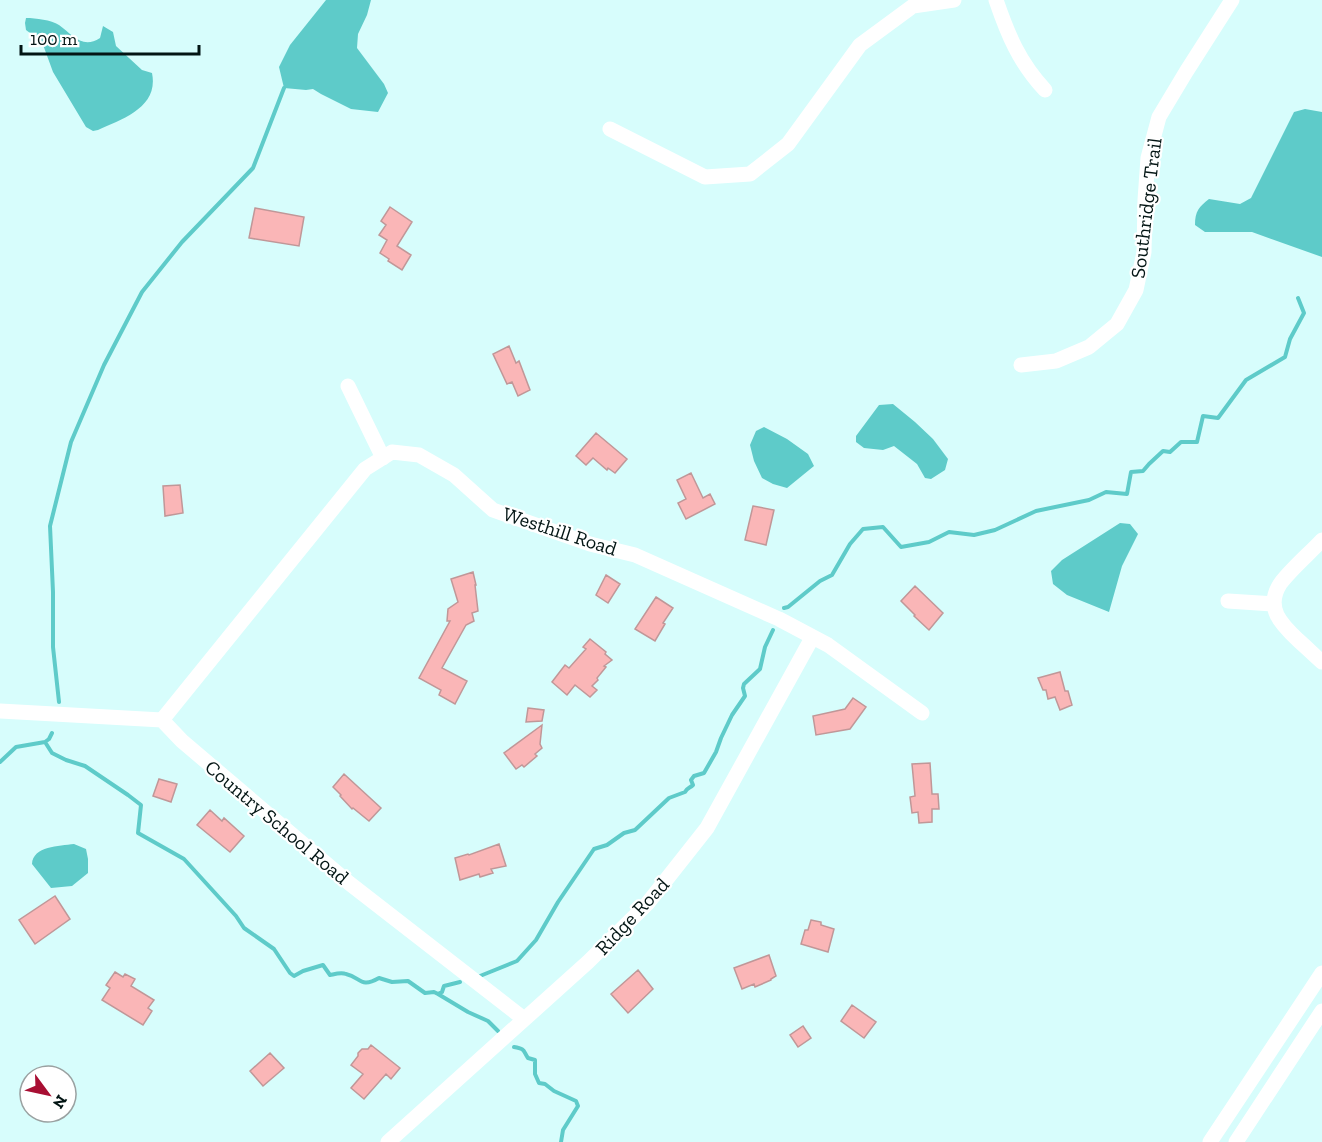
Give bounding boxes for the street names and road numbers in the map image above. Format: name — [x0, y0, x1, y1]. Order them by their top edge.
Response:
street label: Southridge Trail — [1125, 136, 1167, 280]
street label: Westhill Road — [500, 501, 620, 561]
street label: Country School Road — [200, 755, 354, 889]
street label: Ridge Road — [590, 872, 674, 960]

